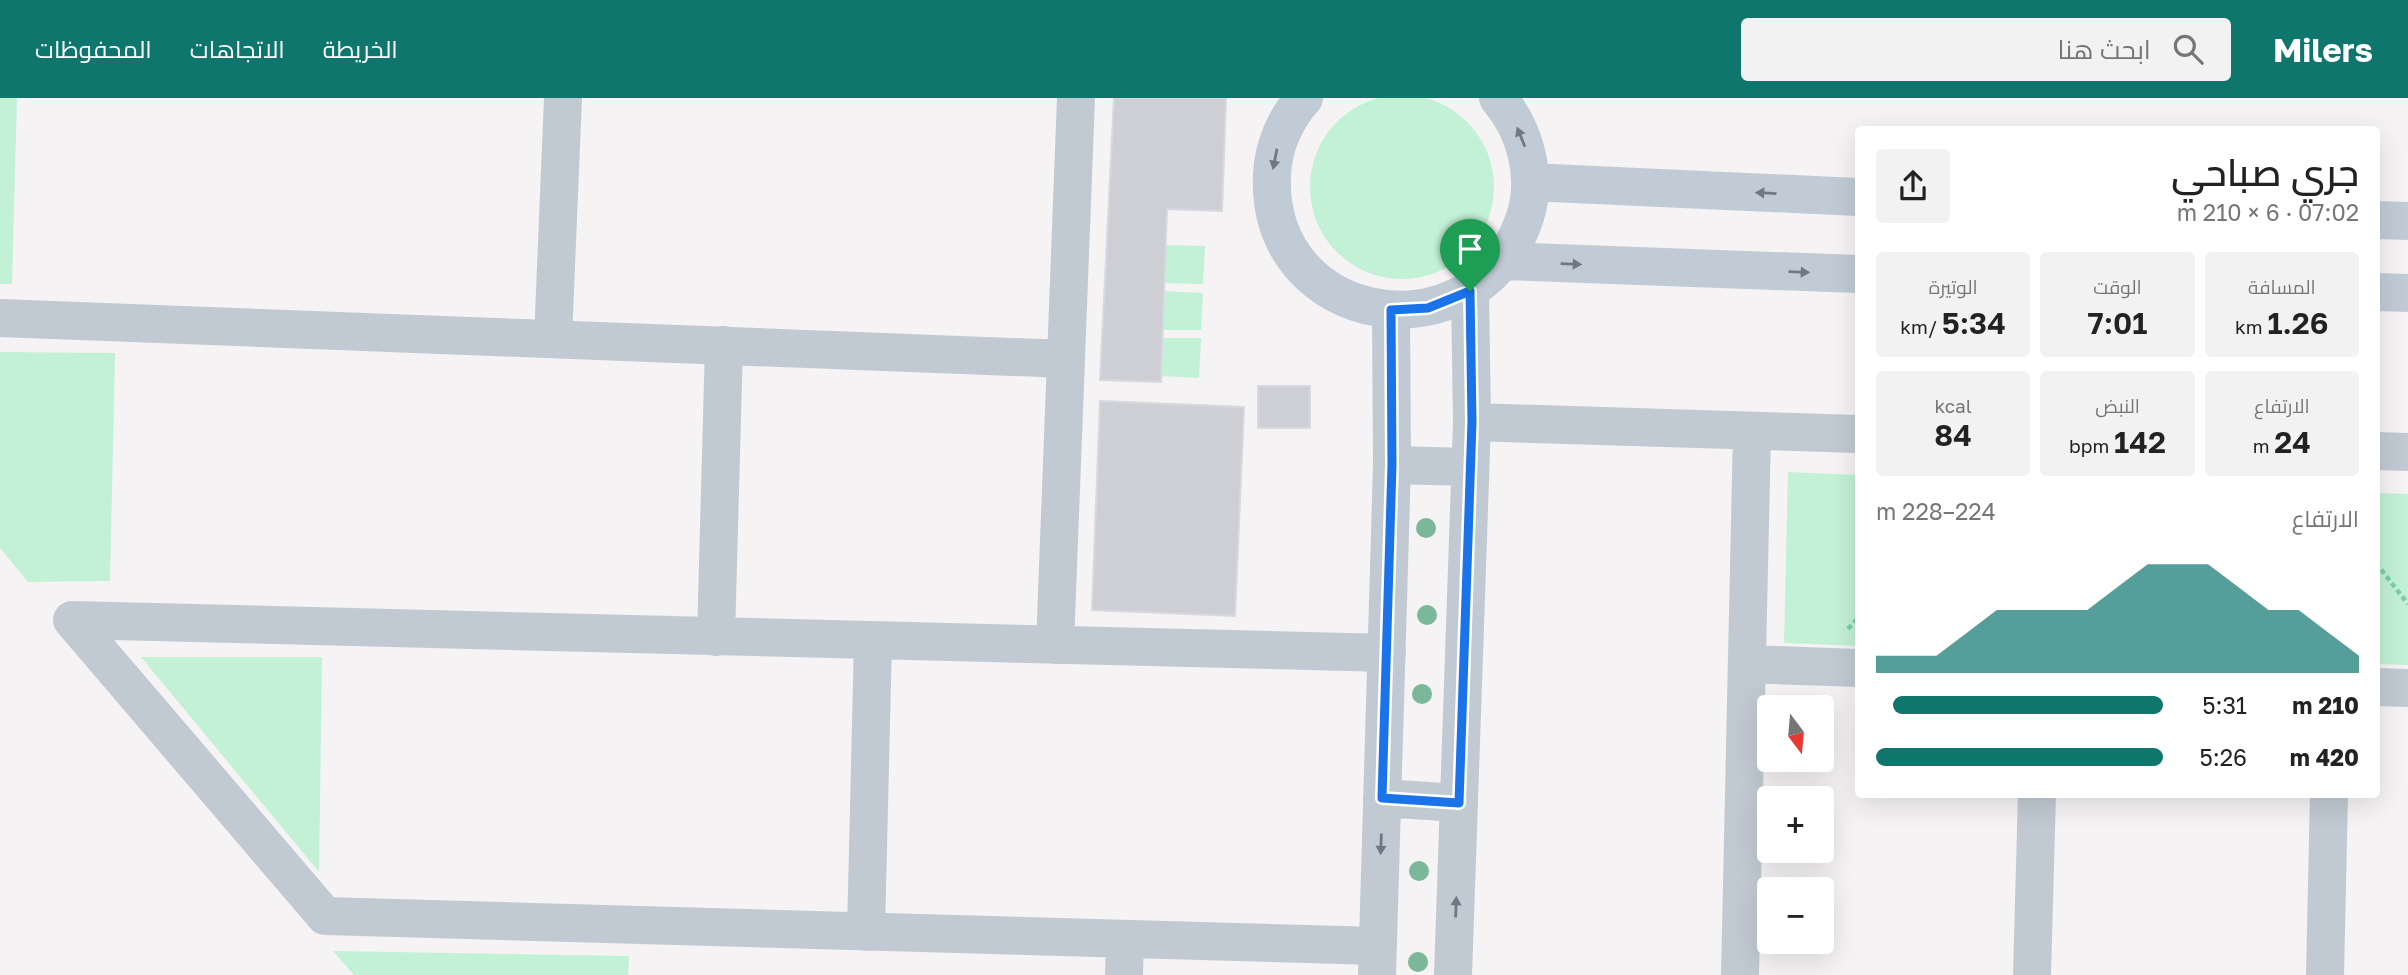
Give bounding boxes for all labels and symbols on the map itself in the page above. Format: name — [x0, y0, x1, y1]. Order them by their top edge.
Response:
one-way arrow — [1515, 127, 1526, 148]
one-way arrow — [1269, 148, 1280, 170]
one-way arrow — [1755, 187, 1777, 198]
pin — [1440, 219, 1500, 291]
one-way arrow — [1560, 258, 1582, 269]
one-way arrow — [1788, 266, 1810, 277]
north arrow — [1757, 695, 1834, 772]
one-way arrow — [1375, 833, 1386, 855]
one-way arrow — [1450, 896, 1461, 918]

